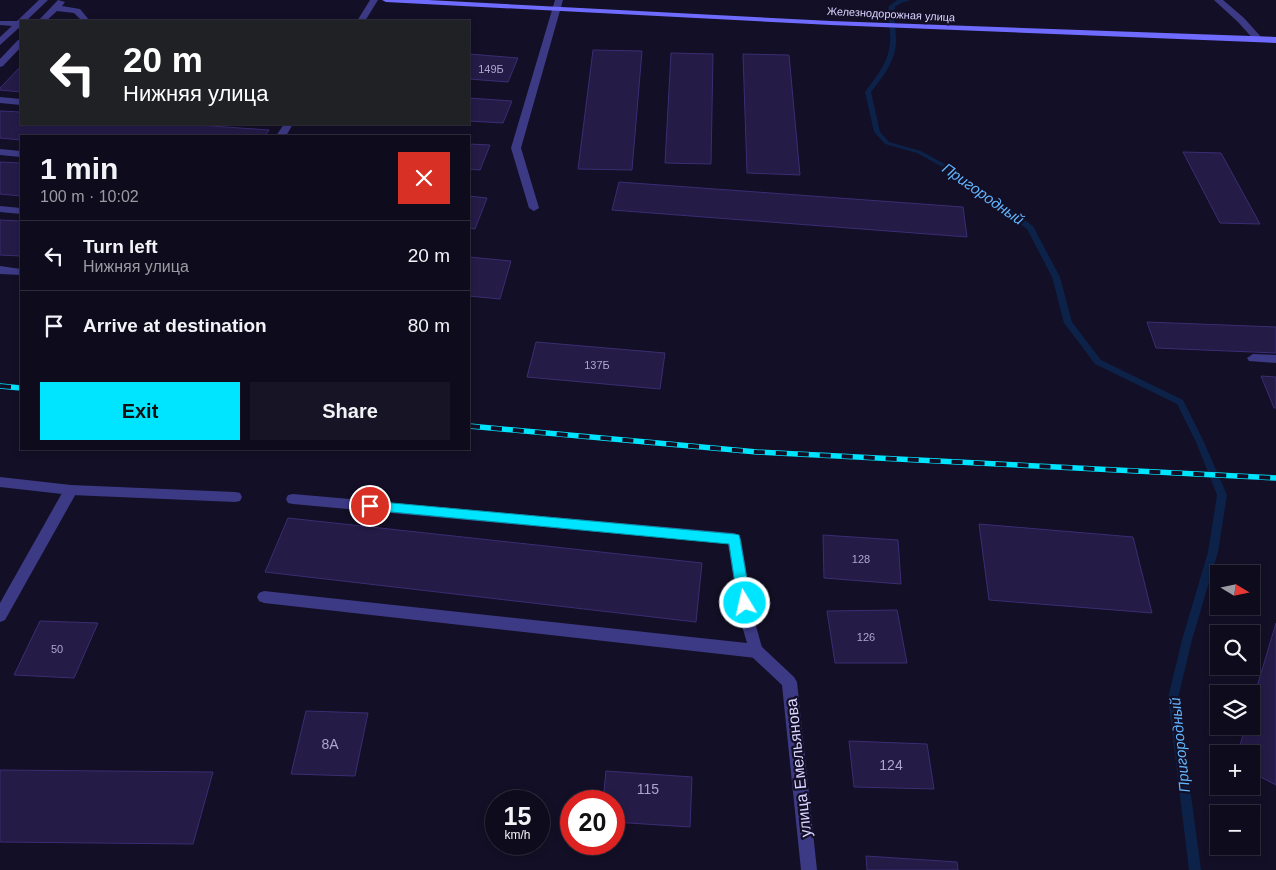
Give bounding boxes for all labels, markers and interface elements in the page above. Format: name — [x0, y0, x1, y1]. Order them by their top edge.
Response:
street label: Железнодорожная улица — [827, 5, 956, 23]
icon: left — [40, 40, 105, 105]
text: 20 m — [123, 40, 203, 79]
house number: 149Б — [478, 63, 504, 75]
text: Нижняя улица — [123, 81, 268, 106]
text: 1 min — [40, 152, 118, 185]
button: close — [398, 152, 450, 204]
water label: Пригородный — [939, 159, 1028, 228]
text: 100 m · 10:02 — [40, 188, 139, 205]
text: Turn left — [83, 236, 158, 257]
icon: left — [40, 242, 68, 270]
text: 20 m — [408, 245, 450, 266]
text: Нижняя улица — [83, 258, 189, 275]
icon: arrive — [40, 312, 68, 340]
text: Arrive at destination — [83, 315, 267, 336]
text: 80 m — [408, 315, 450, 336]
house number: 137Б — [584, 359, 610, 371]
button: Exit — [40, 382, 240, 440]
button: Share — [250, 382, 450, 440]
pin — [349, 485, 391, 527]
icon: arrive — [356, 492, 384, 520]
house number: 128 — [852, 553, 870, 565]
north arrow — [1210, 565, 1260, 615]
map controls — [1210, 565, 1260, 855]
position arrow — [718, 576, 770, 628]
button: search — [1210, 625, 1260, 675]
house number: 126 — [857, 631, 875, 643]
house number: 50 — [51, 643, 63, 655]
button: layers — [1210, 685, 1260, 735]
water label: Пригородный — [1166, 696, 1193, 794]
street label: улица Емельянова — [783, 697, 814, 838]
house number: 8А — [321, 736, 339, 752]
button: + — [1210, 745, 1260, 795]
house number: 124 — [879, 757, 903, 773]
house number: 115 — [637, 781, 659, 797]
speed limit sign: 20 — [560, 790, 625, 855]
text: 15 — [504, 802, 531, 830]
button: − — [1210, 805, 1260, 855]
text: km/h — [504, 828, 531, 842]

